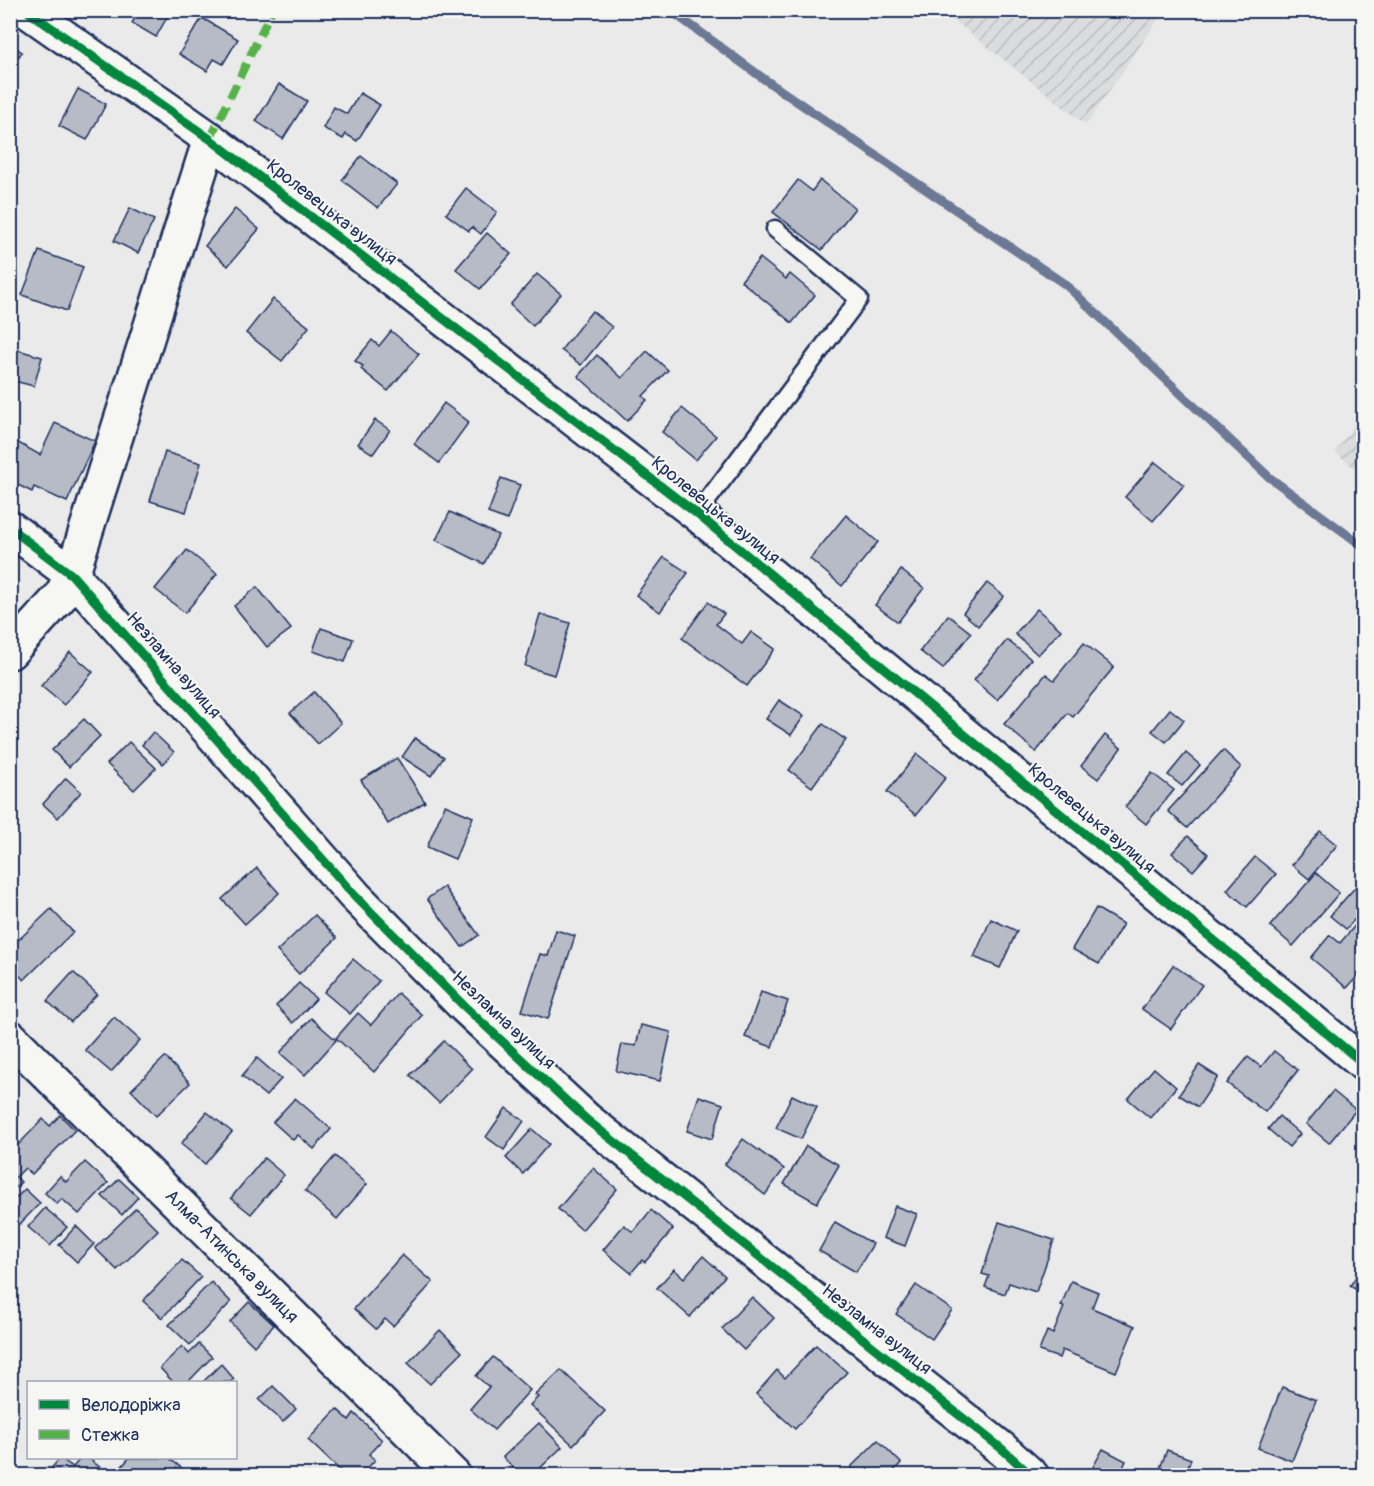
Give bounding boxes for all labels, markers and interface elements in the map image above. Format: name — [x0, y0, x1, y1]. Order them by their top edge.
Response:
street label: Кролевецька вулиця — [262, 154, 402, 271]
street label: Кролевецька вулиця — [646, 451, 785, 570]
street label: Незламна вулиця — [121, 607, 226, 723]
street label: Кролевецька вулиця — [1023, 758, 1160, 878]
street label: Незламна вулиця — [447, 966, 560, 1074]
street label: Алма-Атинська вулиця — [160, 1185, 303, 1328]
street label: Незламна вулиця — [817, 1279, 936, 1380]
legend — [27, 1381, 237, 1459]
text: Велодоріжка — [81, 1394, 181, 1417]
text: Стежка — [81, 1424, 139, 1447]

